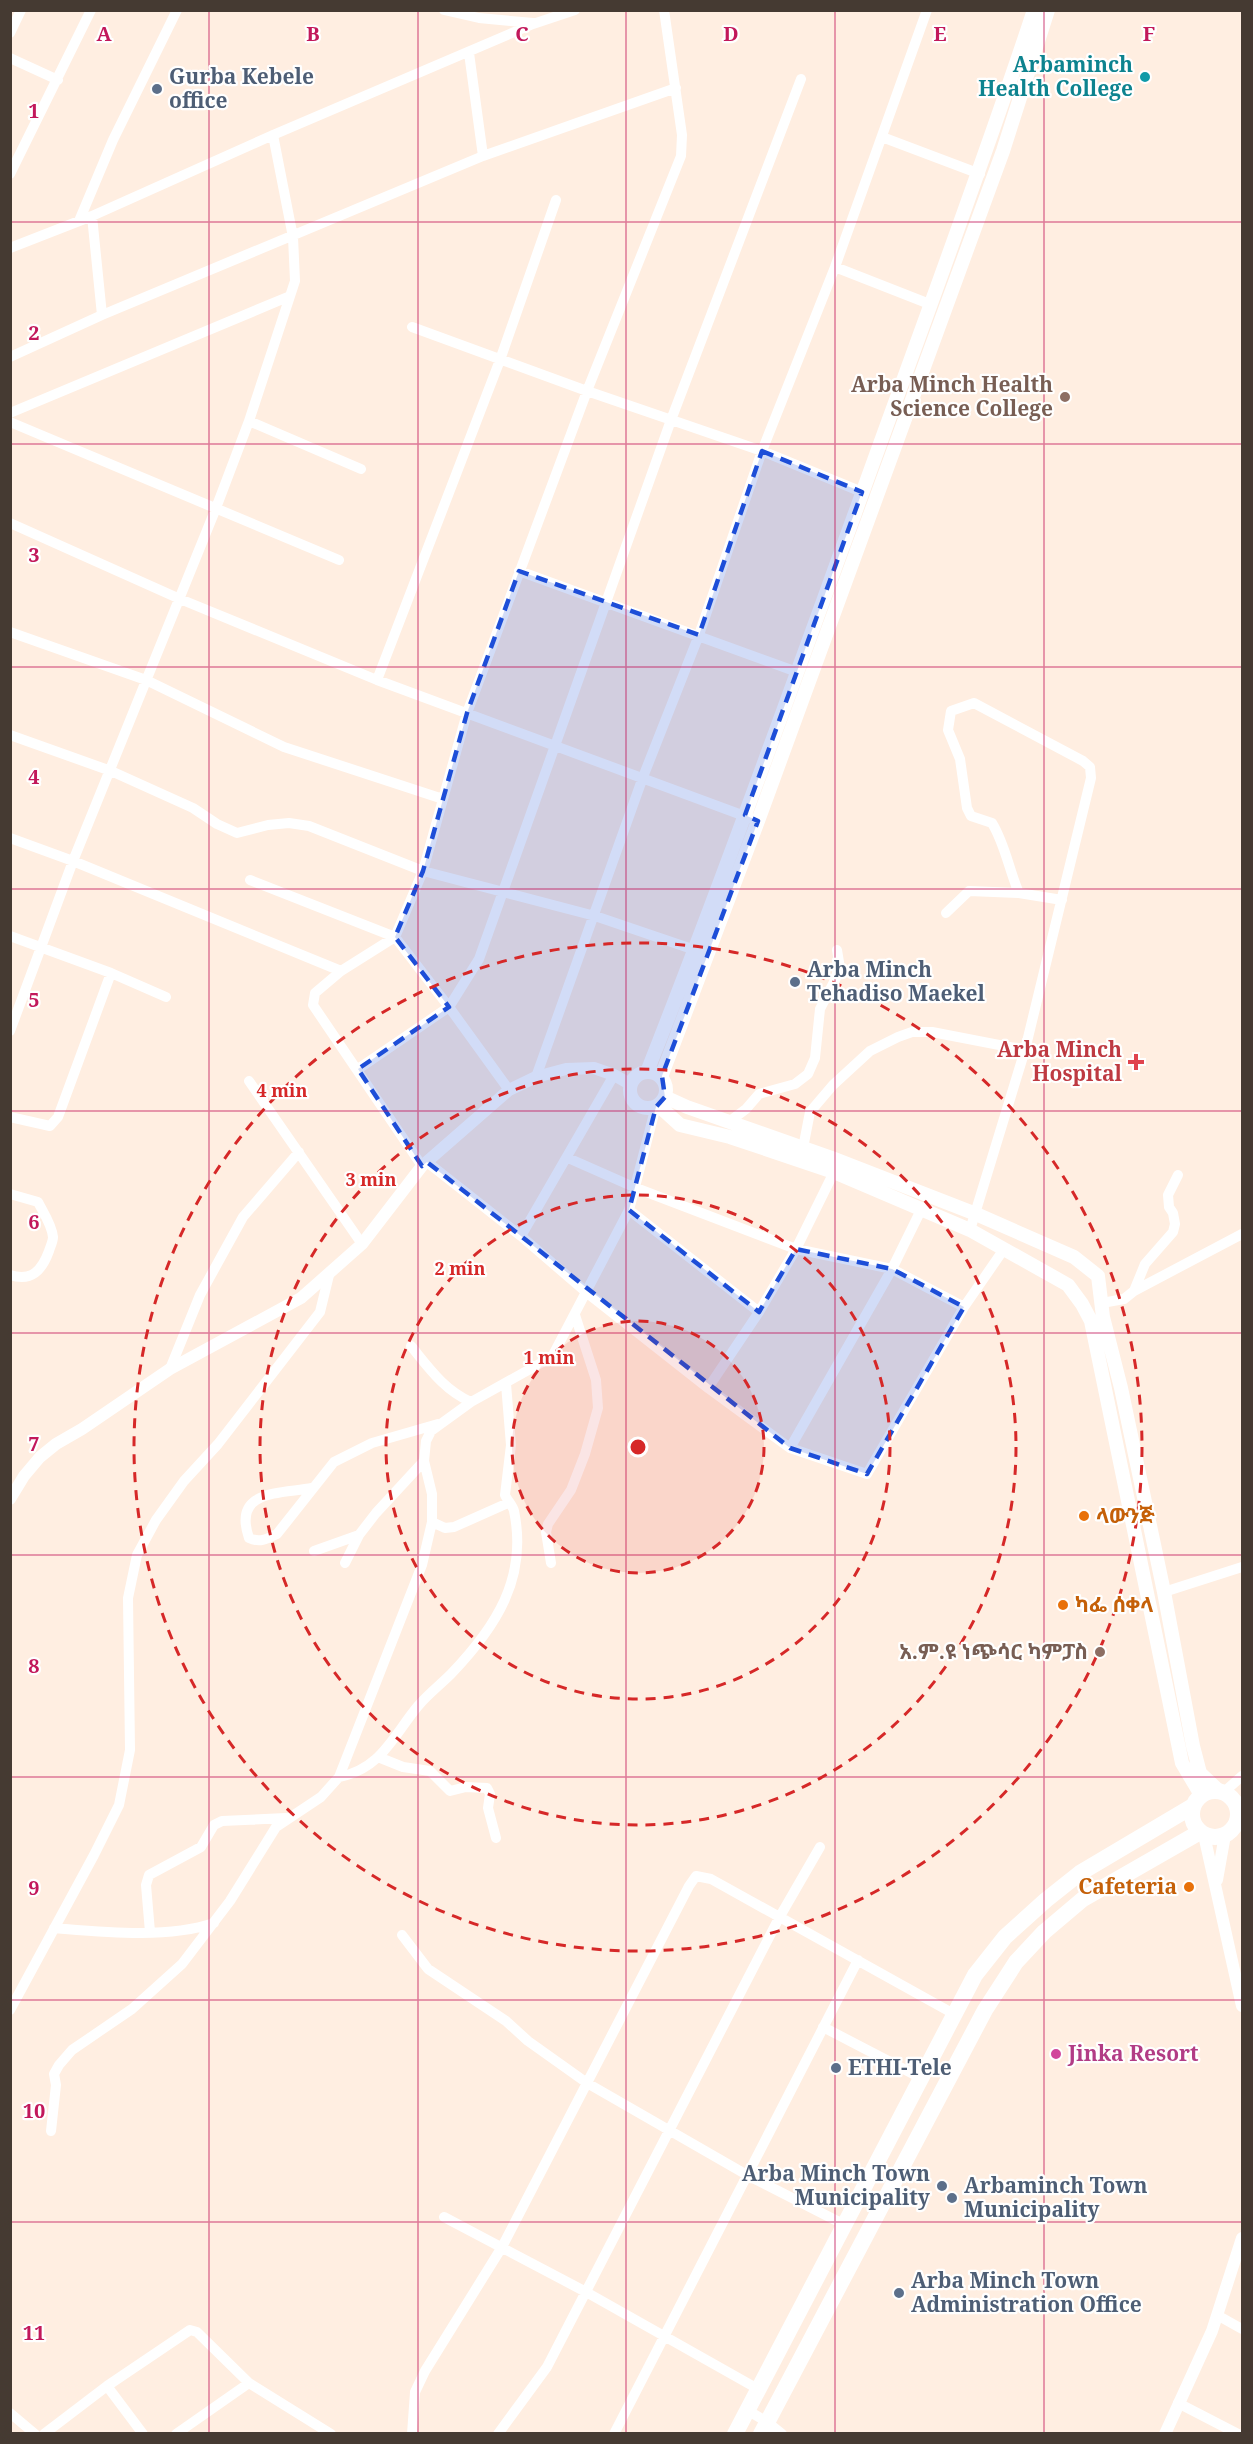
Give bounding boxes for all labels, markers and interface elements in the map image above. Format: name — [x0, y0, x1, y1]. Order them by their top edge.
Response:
text: A — [96, 20, 112, 47]
text: B — [306, 20, 320, 47]
text: C — [515, 20, 529, 47]
text: D — [723, 20, 739, 47]
text: E — [933, 20, 947, 47]
text: F — [1143, 20, 1155, 47]
place label: Arbaminch Health College — [978, 50, 1133, 102]
place label: Gurba Kebele office — [169, 62, 314, 114]
marker: Arbaminch Health College — [1138, 70, 1152, 84]
marker: Gurba Kebele office — [150, 82, 164, 96]
text: 1 — [28, 97, 40, 124]
text: 2 — [28, 319, 40, 346]
place label: Arba Minch Health Science College — [851, 370, 1053, 422]
marker: Arba Minch Health Science College — [1058, 390, 1072, 404]
text: 3 — [28, 541, 40, 568]
text: 4 — [28, 763, 40, 790]
place label: Arba Minch Tehadiso Maekel — [807, 955, 986, 1007]
marker: Arba Minch Tehadiso Maekel — [788, 975, 802, 989]
text: 5 — [28, 986, 40, 1013]
place label: Arba Minch Hospital — [997, 1035, 1123, 1087]
marker: Arba Minch Hospital — [1127, 1053, 1145, 1071]
text: 4 min — [257, 1078, 307, 1102]
text: 3 min — [346, 1167, 396, 1191]
text: 6 — [28, 1208, 40, 1235]
text: 2 min — [435, 1256, 485, 1280]
text: 1 min — [524, 1345, 574, 1369]
text: 7 — [28, 1430, 40, 1457]
centre of rings — [628, 1437, 648, 1457]
place label: ላውንጅ — [1096, 1501, 1155, 1529]
marker: ላውንጅ — [1077, 1509, 1091, 1523]
place label: ካፌ ሰቀላ — [1075, 1590, 1154, 1618]
marker: ካፌ ሰቀላ — [1056, 1598, 1070, 1612]
place label: አ.ም.ዩ ነጭሳር ካምፓስ — [899, 1637, 1088, 1665]
marker: አ.ም.ዩ ነጭሳር ካምፓስ — [1093, 1645, 1107, 1659]
text: 8 — [28, 1652, 40, 1679]
place label: Cafeteria — [1078, 1872, 1177, 1900]
text: 9 — [28, 1874, 40, 1901]
marker: Cafeteria — [1182, 1880, 1196, 1894]
place label: Jinka Resort — [1067, 2039, 1199, 2067]
marker: Jinka Resort — [1049, 2047, 1063, 2061]
place label: ETHI-Tele — [848, 2053, 952, 2081]
marker: ETHI-Tele — [829, 2061, 843, 2075]
text: 10 — [23, 2097, 45, 2124]
place label: Arba Minch Town Municipality — [742, 2159, 931, 2211]
place label: Arbaminch Town Municipality — [964, 2171, 1147, 2223]
marker: Arba Minch Town Municipality — [935, 2179, 949, 2193]
marker: Arbaminch Town Municipality — [945, 2191, 959, 2205]
place label: Arba Minch Town Administration Office — [911, 2266, 1142, 2318]
marker: Arba Minch Town Administration Office — [892, 2286, 906, 2300]
text: 11 — [23, 2319, 45, 2346]

